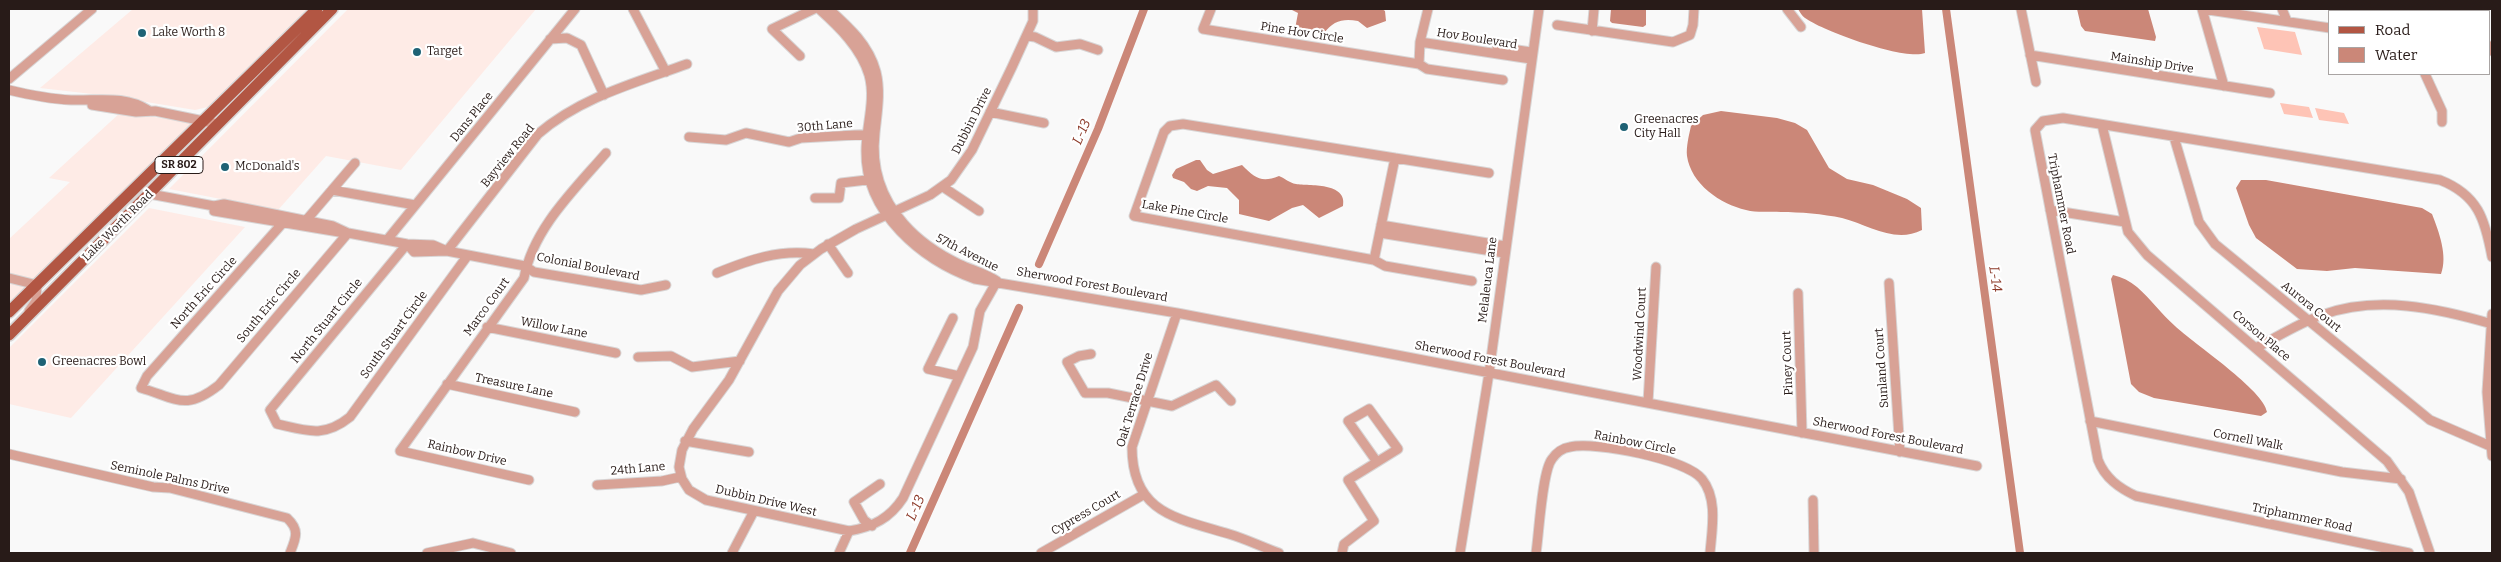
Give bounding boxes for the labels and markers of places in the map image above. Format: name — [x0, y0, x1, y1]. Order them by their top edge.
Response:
place label: Lake Worth 8 — [152, 26, 225, 40]
marker: Lake Worth 8 — [136, 27, 148, 39]
place label: Target — [427, 45, 462, 59]
marker: Target — [411, 46, 423, 58]
place label: Greenacres City Hall — [1634, 113, 1698, 141]
marker: Greenacres City Hall — [1618, 121, 1630, 133]
place label: McDonald's — [235, 160, 299, 174]
marker: McDonald's — [219, 161, 231, 173]
place label: Greenacres Bowl — [52, 355, 146, 369]
marker: Greenacres Bowl — [36, 356, 48, 368]

